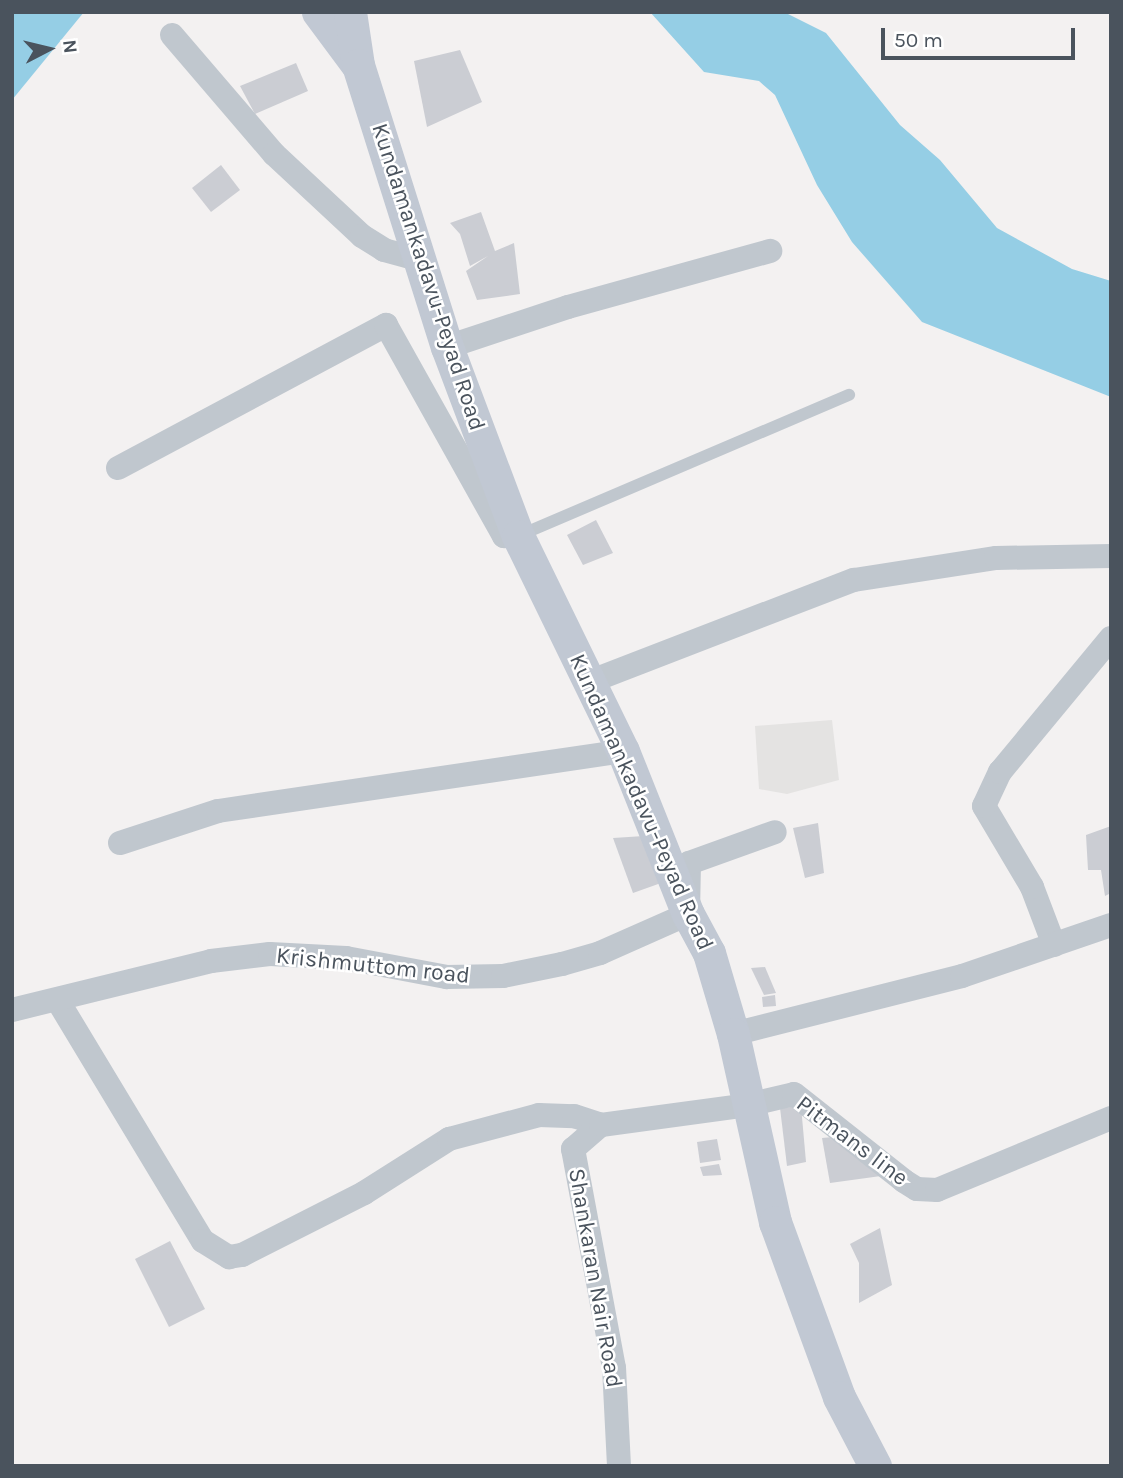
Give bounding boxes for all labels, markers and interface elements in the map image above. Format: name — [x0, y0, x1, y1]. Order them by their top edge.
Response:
north arrow — [14, 14, 84, 84]
scale bar — [885, 14, 1079, 58]
text: 50 m — [894, 28, 943, 52]
text: N — [58, 38, 82, 55]
street label: Kundamankadavu-Peyad Road — [365, 120, 491, 434]
street label: Kundamankadavu-Peyad Road — [563, 650, 719, 954]
street label: Krishmuttom road — [275, 942, 471, 990]
street label: Pitmans line — [791, 1090, 913, 1192]
street label: Shankaran Nair Road — [562, 1166, 628, 1390]

